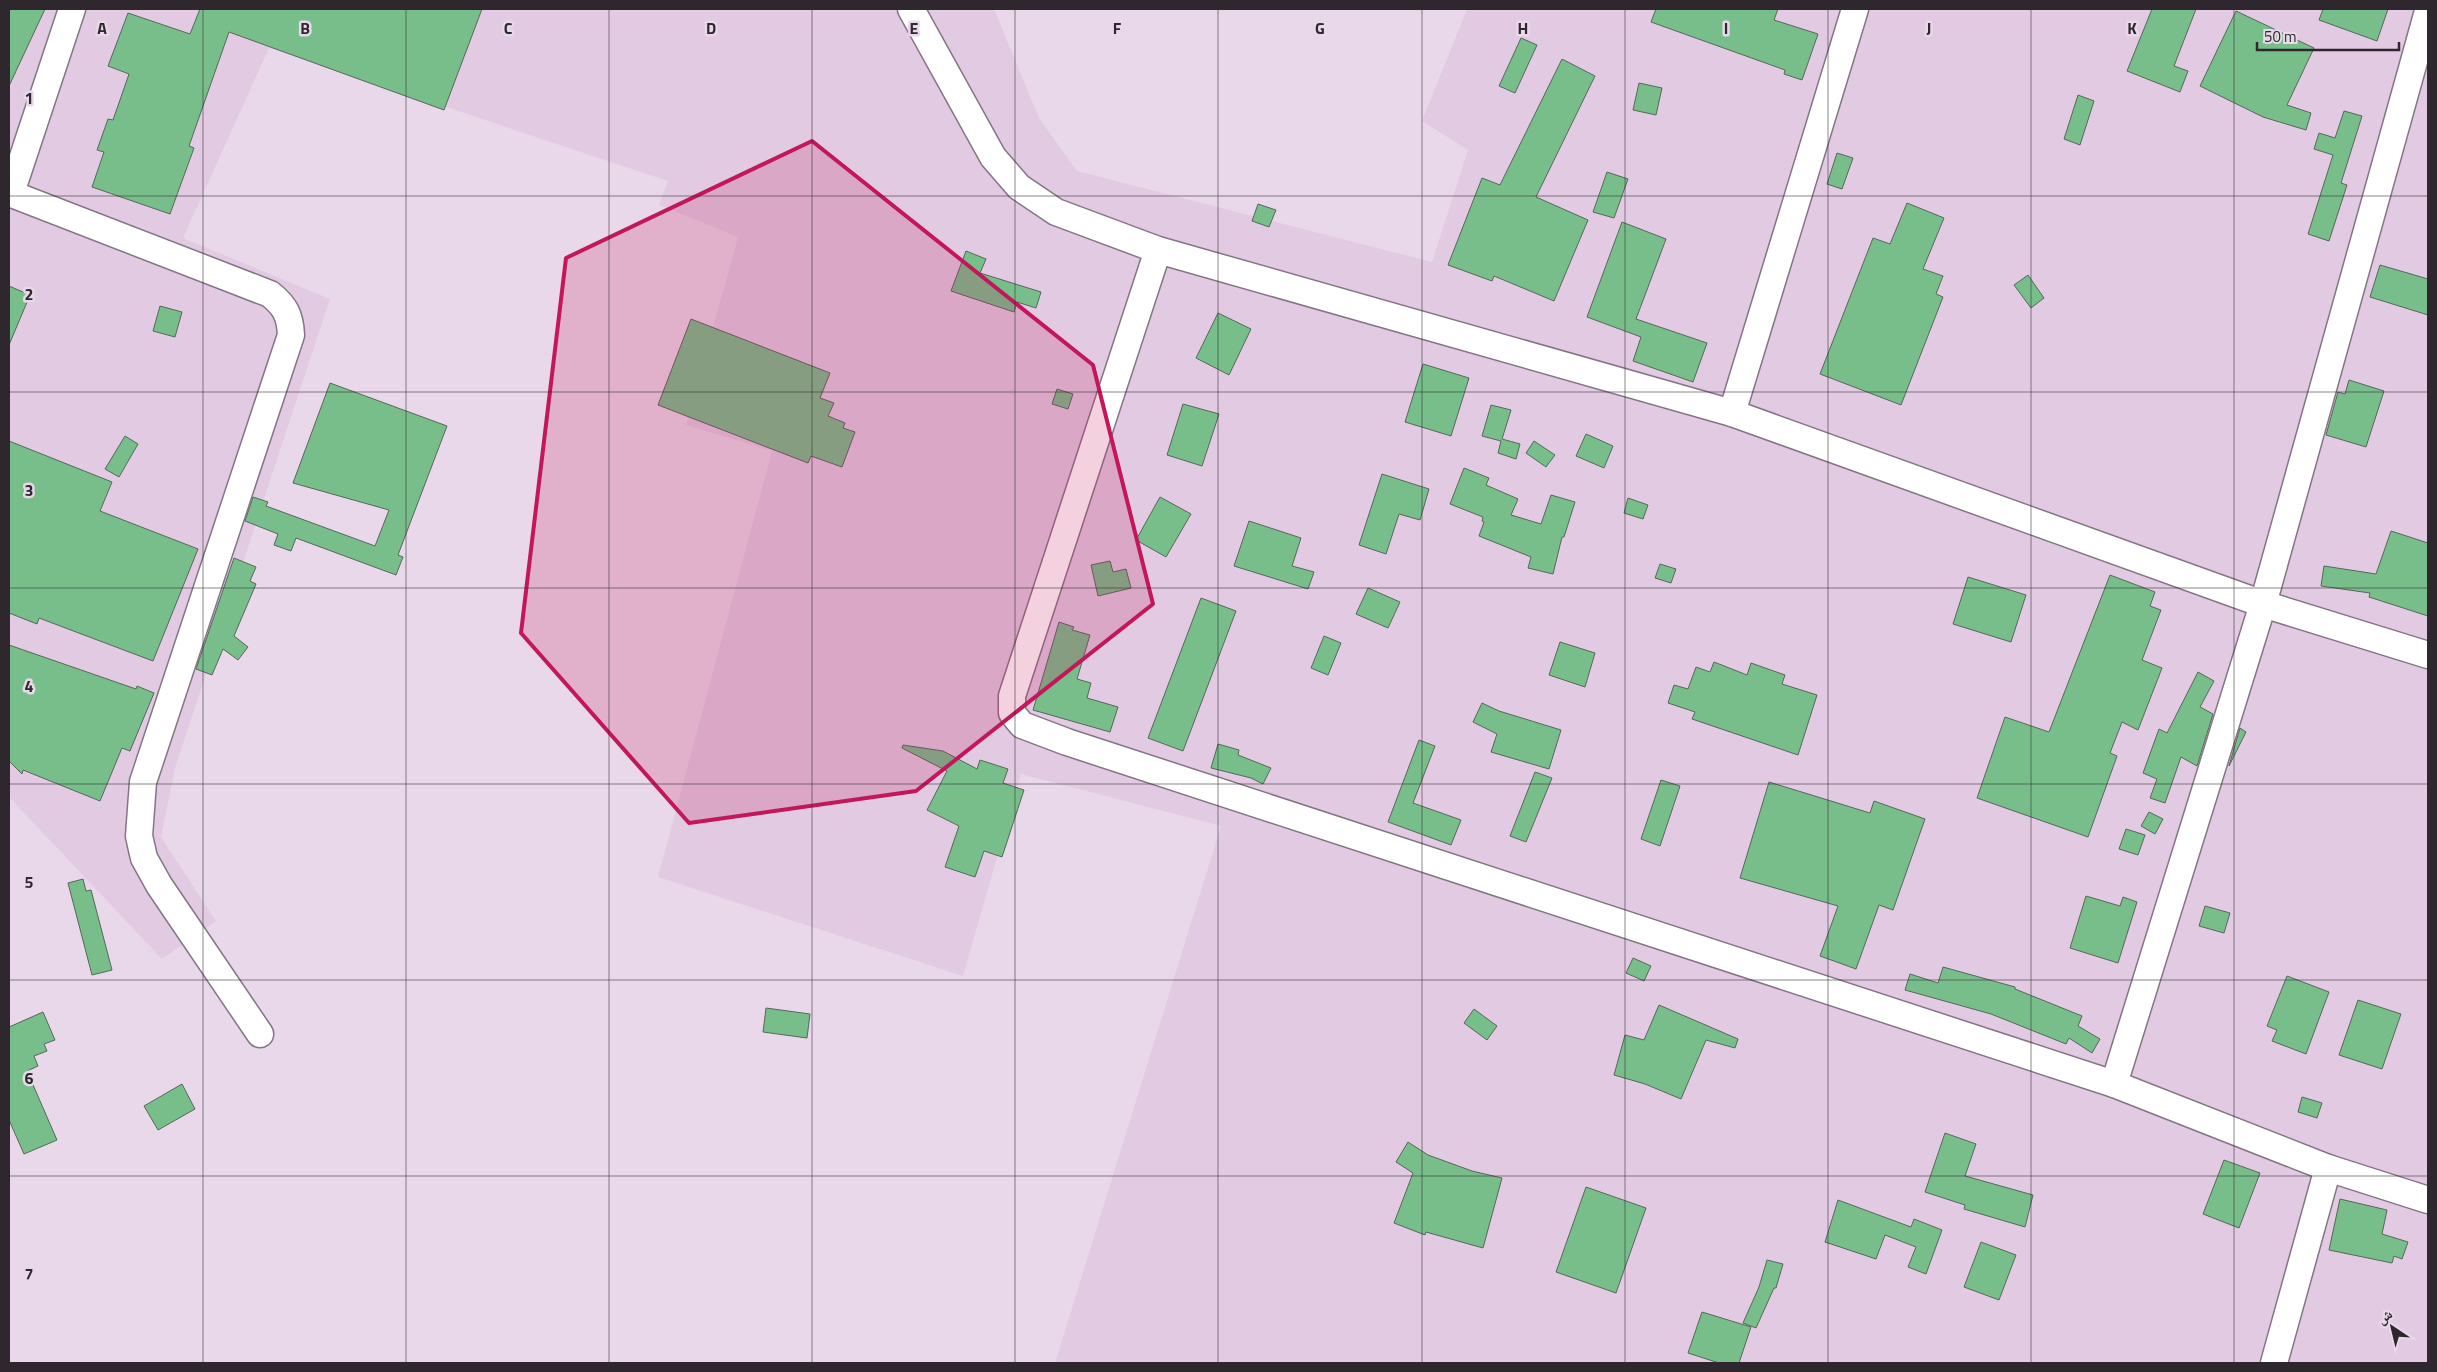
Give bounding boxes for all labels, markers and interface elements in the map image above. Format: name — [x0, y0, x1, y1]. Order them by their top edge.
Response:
text: A — [97, 16, 107, 40]
text: B — [300, 16, 310, 40]
text: C — [504, 16, 513, 40]
text: D — [706, 16, 716, 40]
text: E — [910, 16, 919, 40]
text: F — [1113, 16, 1122, 40]
text: G — [1315, 16, 1325, 40]
text: H — [1518, 16, 1528, 40]
text: I — [1724, 16, 1728, 40]
text: J — [1927, 16, 1931, 40]
text: K — [2127, 16, 2137, 40]
scale bar — [2257, 20, 2400, 52]
text: 50 m — [2264, 25, 2297, 48]
text: 1 — [25, 86, 33, 110]
text: 2 — [25, 282, 33, 306]
text: 3 — [25, 478, 33, 502]
text: 4 — [25, 674, 34, 698]
text: 5 — [25, 870, 34, 894]
text: 6 — [25, 1066, 34, 1090]
text: 7 — [25, 1262, 33, 1286]
north arrow — [2367, 1302, 2417, 1352]
text: ش — [2372, 1303, 2396, 1329]

